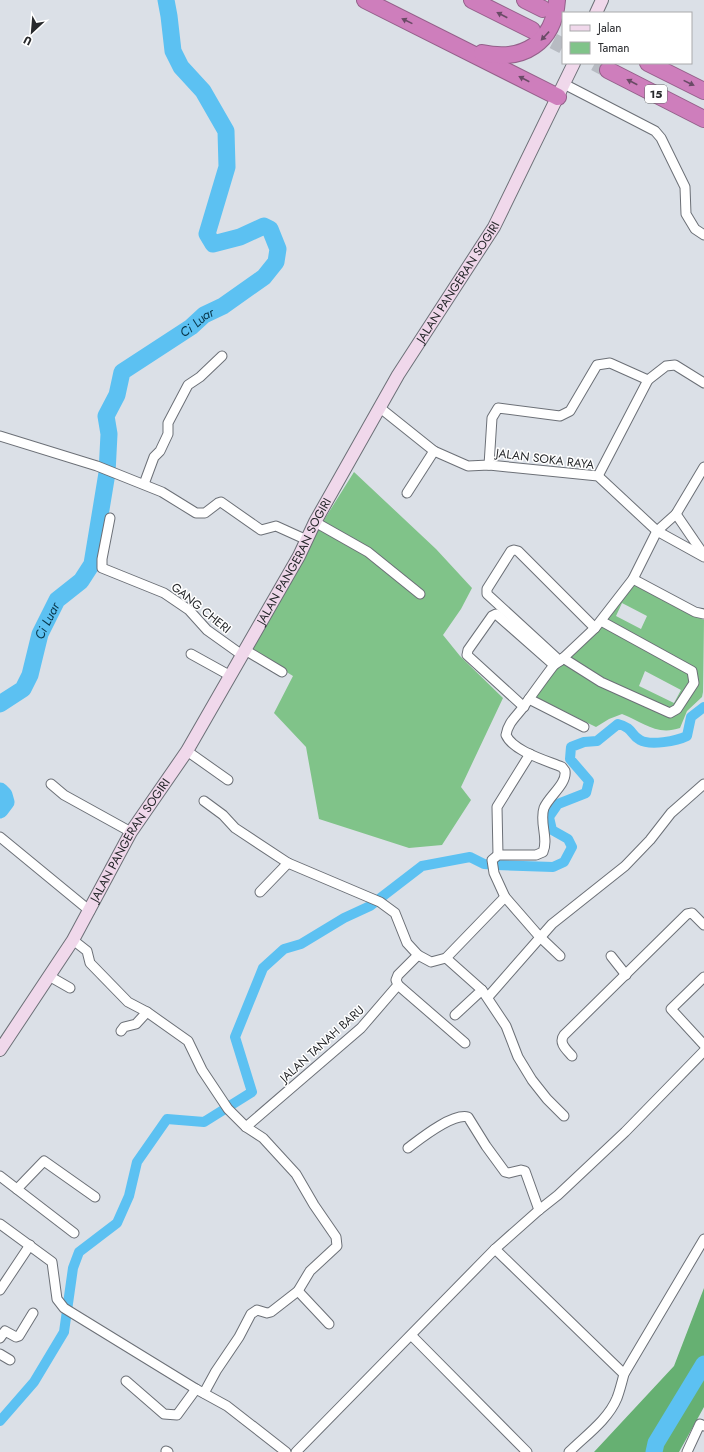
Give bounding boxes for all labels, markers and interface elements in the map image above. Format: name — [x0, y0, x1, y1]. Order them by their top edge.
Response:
north arrow — [12, 12, 52, 52]
one-way arrow — [496, 12, 507, 18]
legend — [562, 12, 692, 64]
one-way arrow — [402, 18, 413, 24]
text: Jalan — [596, 19, 621, 37]
one-way arrow — [541, 31, 550, 40]
text: U — [21, 32, 35, 50]
text: Taman — [598, 39, 630, 57]
one-way arrow — [518, 76, 529, 83]
one-way arrow — [626, 79, 638, 85]
one-way arrow — [683, 80, 694, 86]
road number: 15 — [645, 85, 667, 103]
street label: JALAN PANGERAN SOGIRI — [411, 218, 504, 348]
water label: Ci Luar — [176, 302, 217, 342]
street label: JALAN SOKA RAYA — [493, 444, 595, 474]
street label: JALAN PANGERAN SOGIRI — [251, 495, 336, 630]
street label: GANG CHERI — [167, 578, 235, 638]
water label: Ci Luar — [30, 598, 64, 641]
street label: JALAN PANGERAN SOGIRI — [85, 775, 174, 907]
street label: JALAN TANAH BARU — [274, 1001, 368, 1088]

